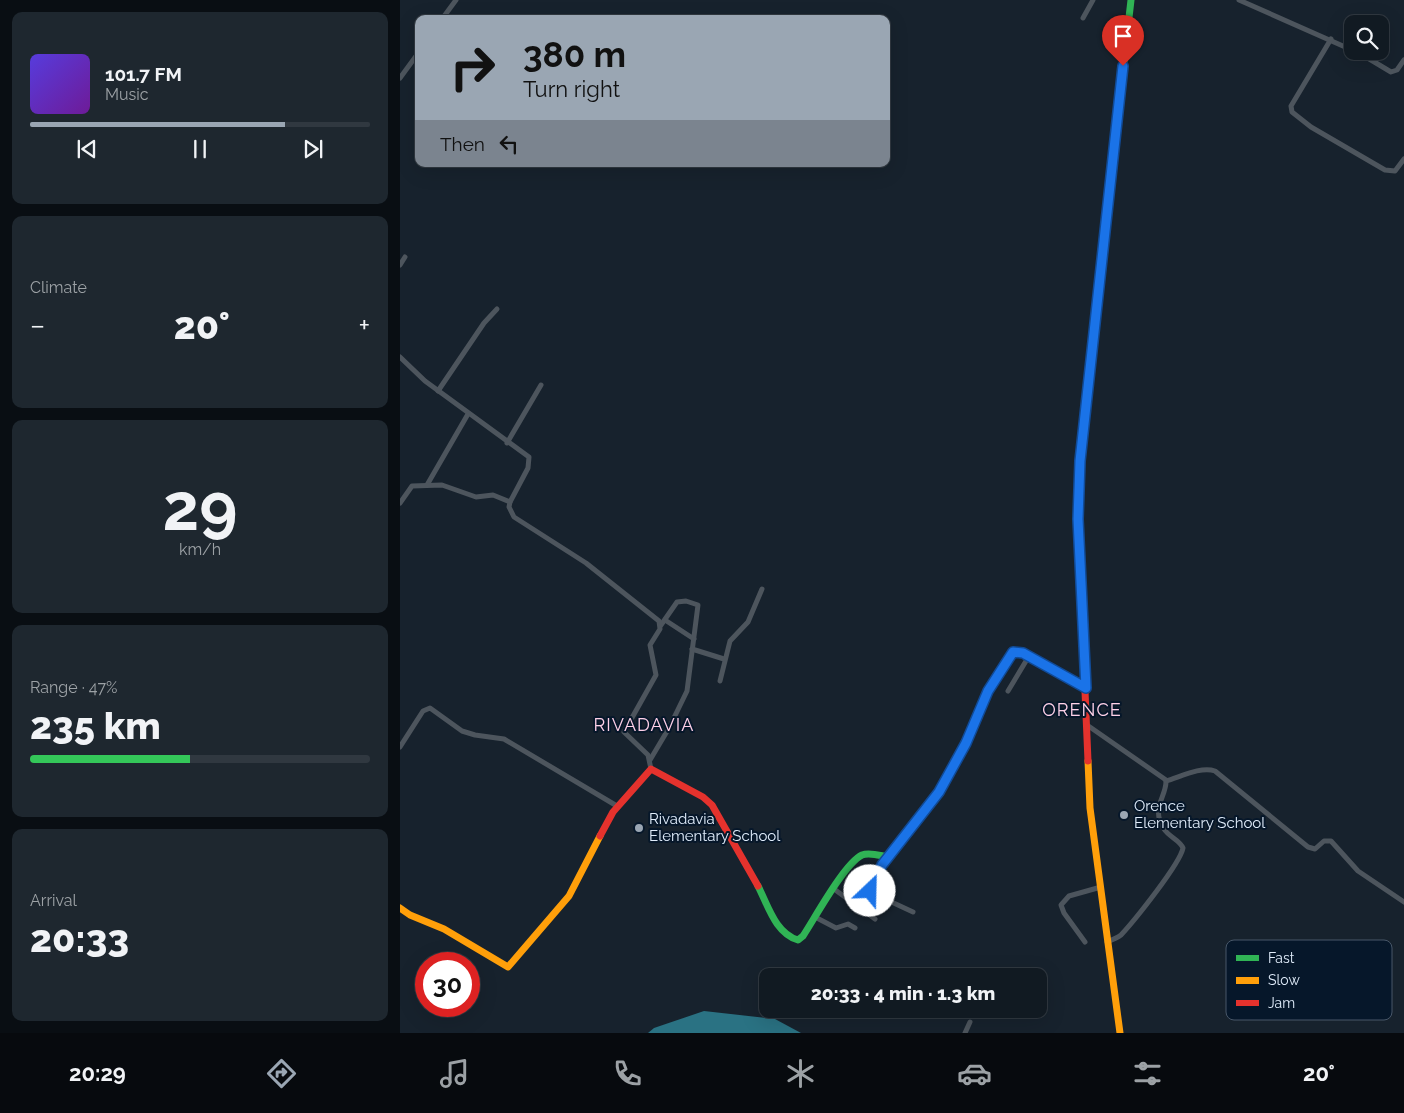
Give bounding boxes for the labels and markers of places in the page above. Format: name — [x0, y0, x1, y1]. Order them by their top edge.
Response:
pin — [1102, 15, 1144, 66]
place label: Orence Elementary School — [1134, 797, 1266, 832]
marker: Orence Elementary School — [1118, 809, 1130, 821]
place label: Rivadavia Elementary School — [649, 810, 781, 845]
marker: Rivadavia Elementary School — [633, 822, 645, 834]

